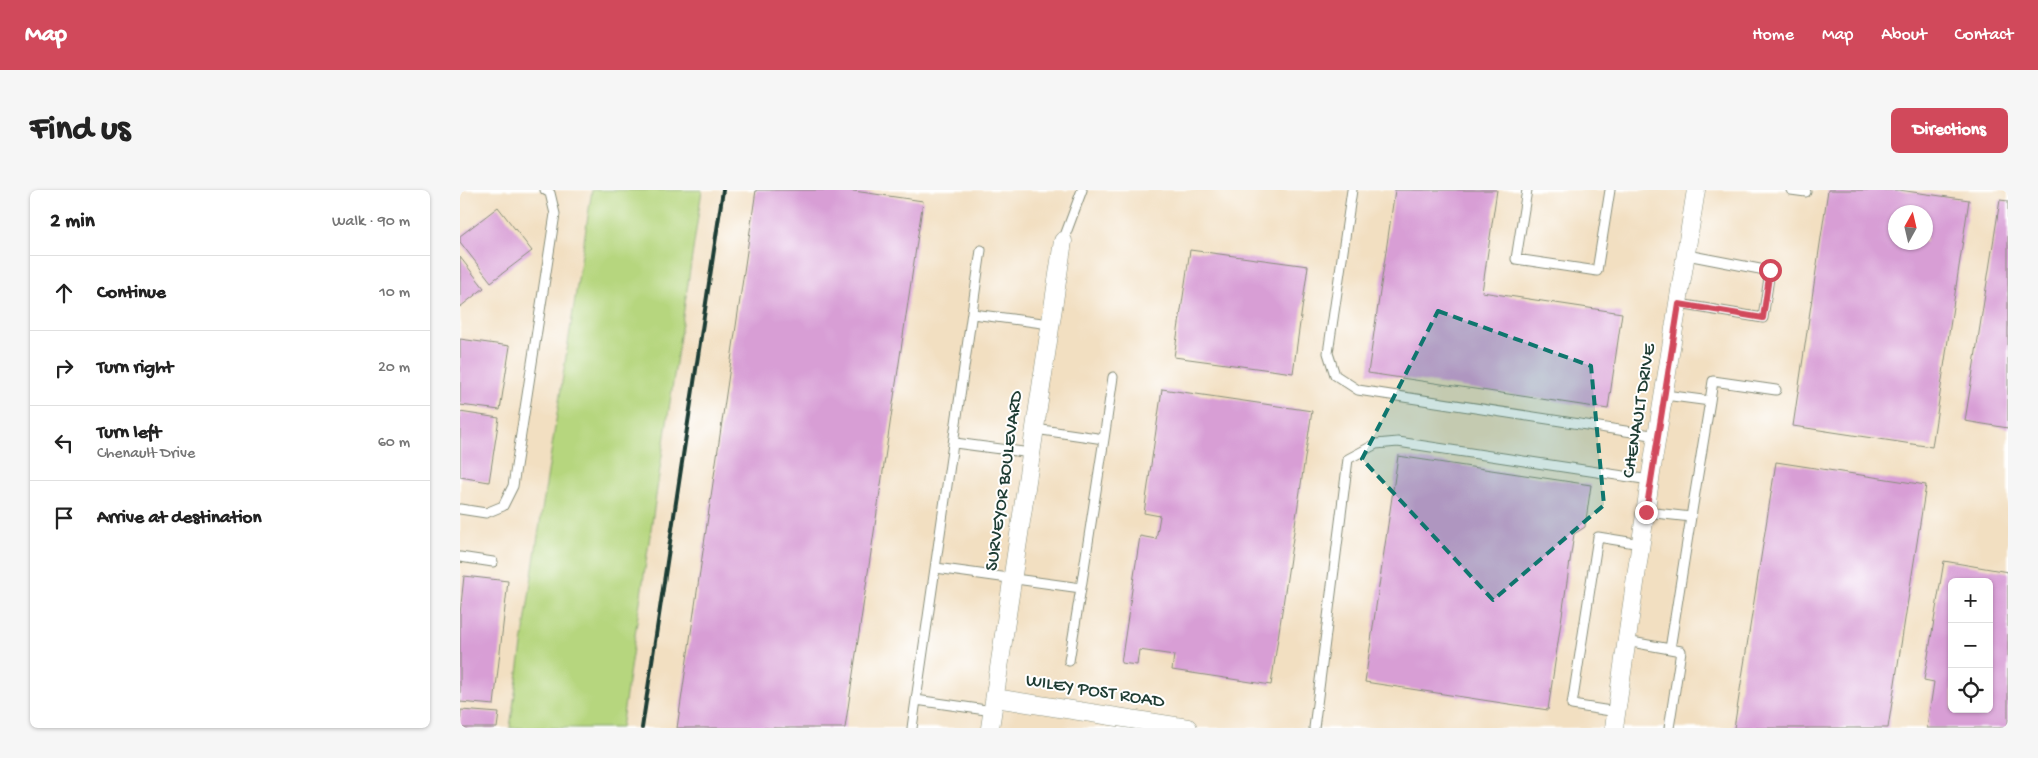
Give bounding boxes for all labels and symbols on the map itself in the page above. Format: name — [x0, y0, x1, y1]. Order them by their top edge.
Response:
north arrow — [1888, 205, 1933, 250]
route start — [1759, 259, 1782, 282]
street label: CHENAULT DRIVE — [1618, 341, 1662, 480]
street label: SURVEYOR BOULEVARD — [981, 389, 1029, 573]
route end — [1635, 501, 1658, 524]
street label: WILEY POST ROAD — [1024, 670, 1167, 714]

